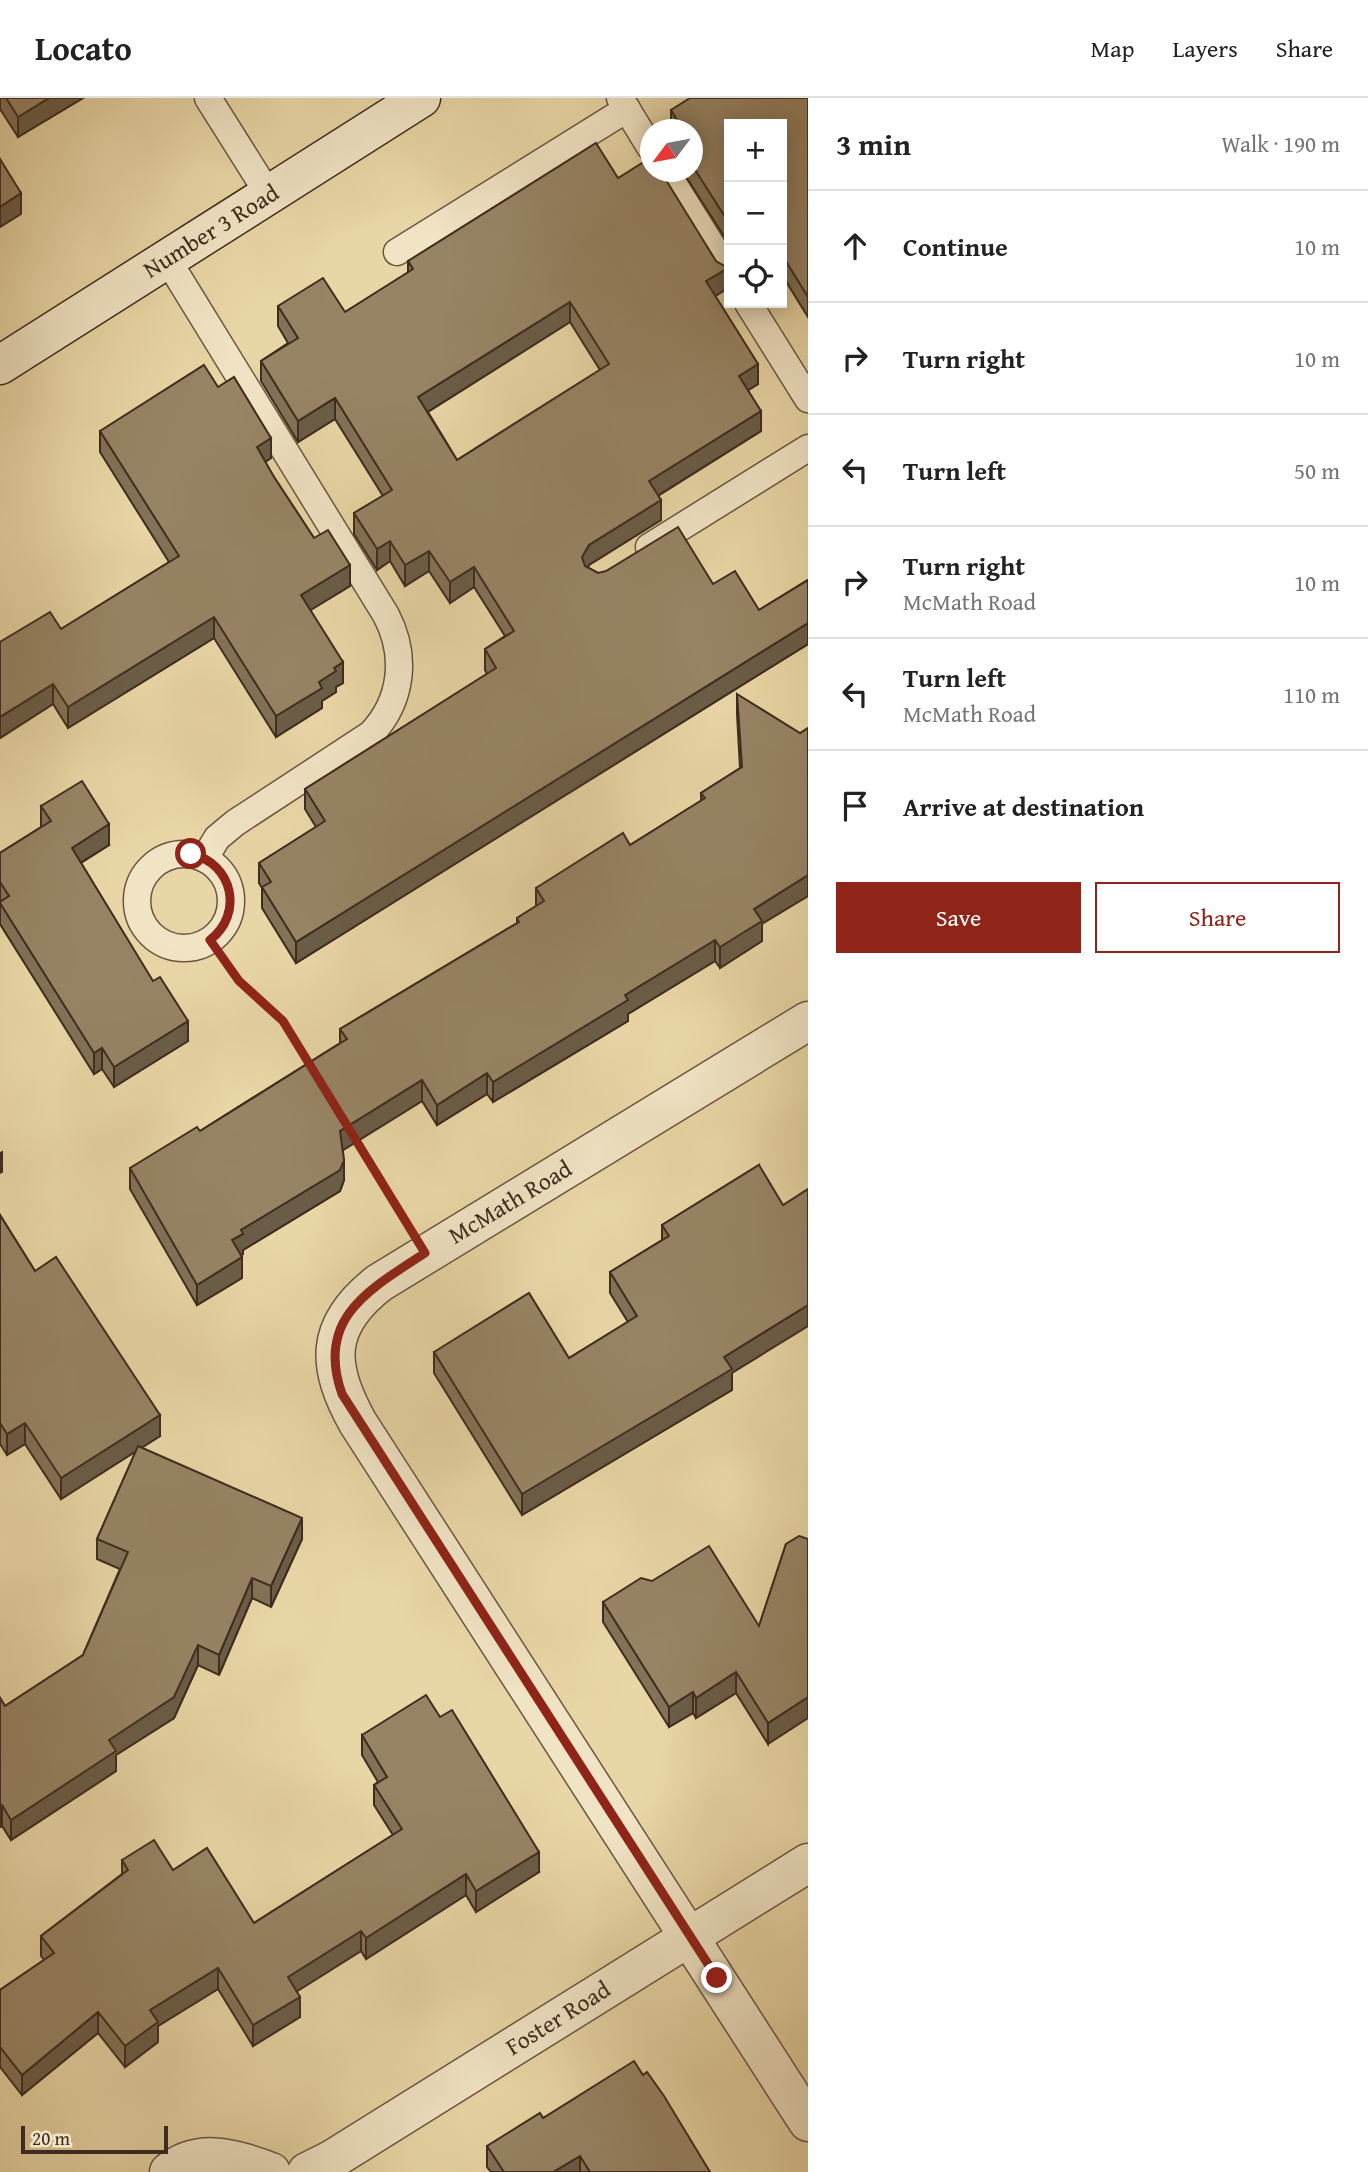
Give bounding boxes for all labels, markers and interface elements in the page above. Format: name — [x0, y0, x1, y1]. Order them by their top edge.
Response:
text: Locato — [35, 24, 132, 72]
text: Map — [1091, 31, 1134, 66]
text: Layers — [1172, 31, 1238, 66]
text: Share — [1276, 31, 1333, 66]
north arrow — [640, 119, 703, 182]
map controls — [724, 119, 787, 308]
button: + — [724, 119, 787, 182]
text: 3 min — [836, 122, 911, 166]
text: Walk · 190 m — [1221, 127, 1340, 160]
street label: Number 3 Road — [136, 175, 286, 286]
button: − — [724, 182, 787, 245]
icon: ahead — [836, 227, 874, 265]
text: Continue — [903, 227, 1008, 266]
text: 10 m — [1294, 230, 1340, 263]
button: locate — [724, 245, 787, 308]
icon: right — [836, 339, 874, 377]
text: Turn right — [903, 339, 1025, 378]
text: 10 m — [1294, 342, 1340, 375]
icon: left — [836, 451, 874, 489]
text: Turn left — [903, 451, 1006, 490]
text: 50 m — [1294, 454, 1340, 487]
text: Turn right — [903, 546, 1025, 585]
icon: right — [836, 563, 874, 601]
text: 10 m — [1294, 566, 1340, 599]
text: McMath Road — [903, 585, 1036, 618]
text: Turn left — [903, 658, 1006, 697]
icon: left — [836, 675, 874, 713]
text: 110 m — [1283, 678, 1340, 711]
text: McMath Road — [903, 697, 1036, 730]
icon: arrive — [836, 787, 874, 825]
text: Arrive at destination — [903, 787, 1144, 826]
route start — [175, 838, 206, 869]
button: Save — [836, 882, 1081, 953]
button: Share — [1095, 882, 1340, 953]
street label: McMath Road — [441, 1151, 578, 1252]
route end — [701, 1962, 732, 1993]
street label: Foster Road — [499, 1971, 617, 2064]
scale bar — [21, 2123, 168, 2155]
text: 20 m — [32, 2124, 70, 2152]

